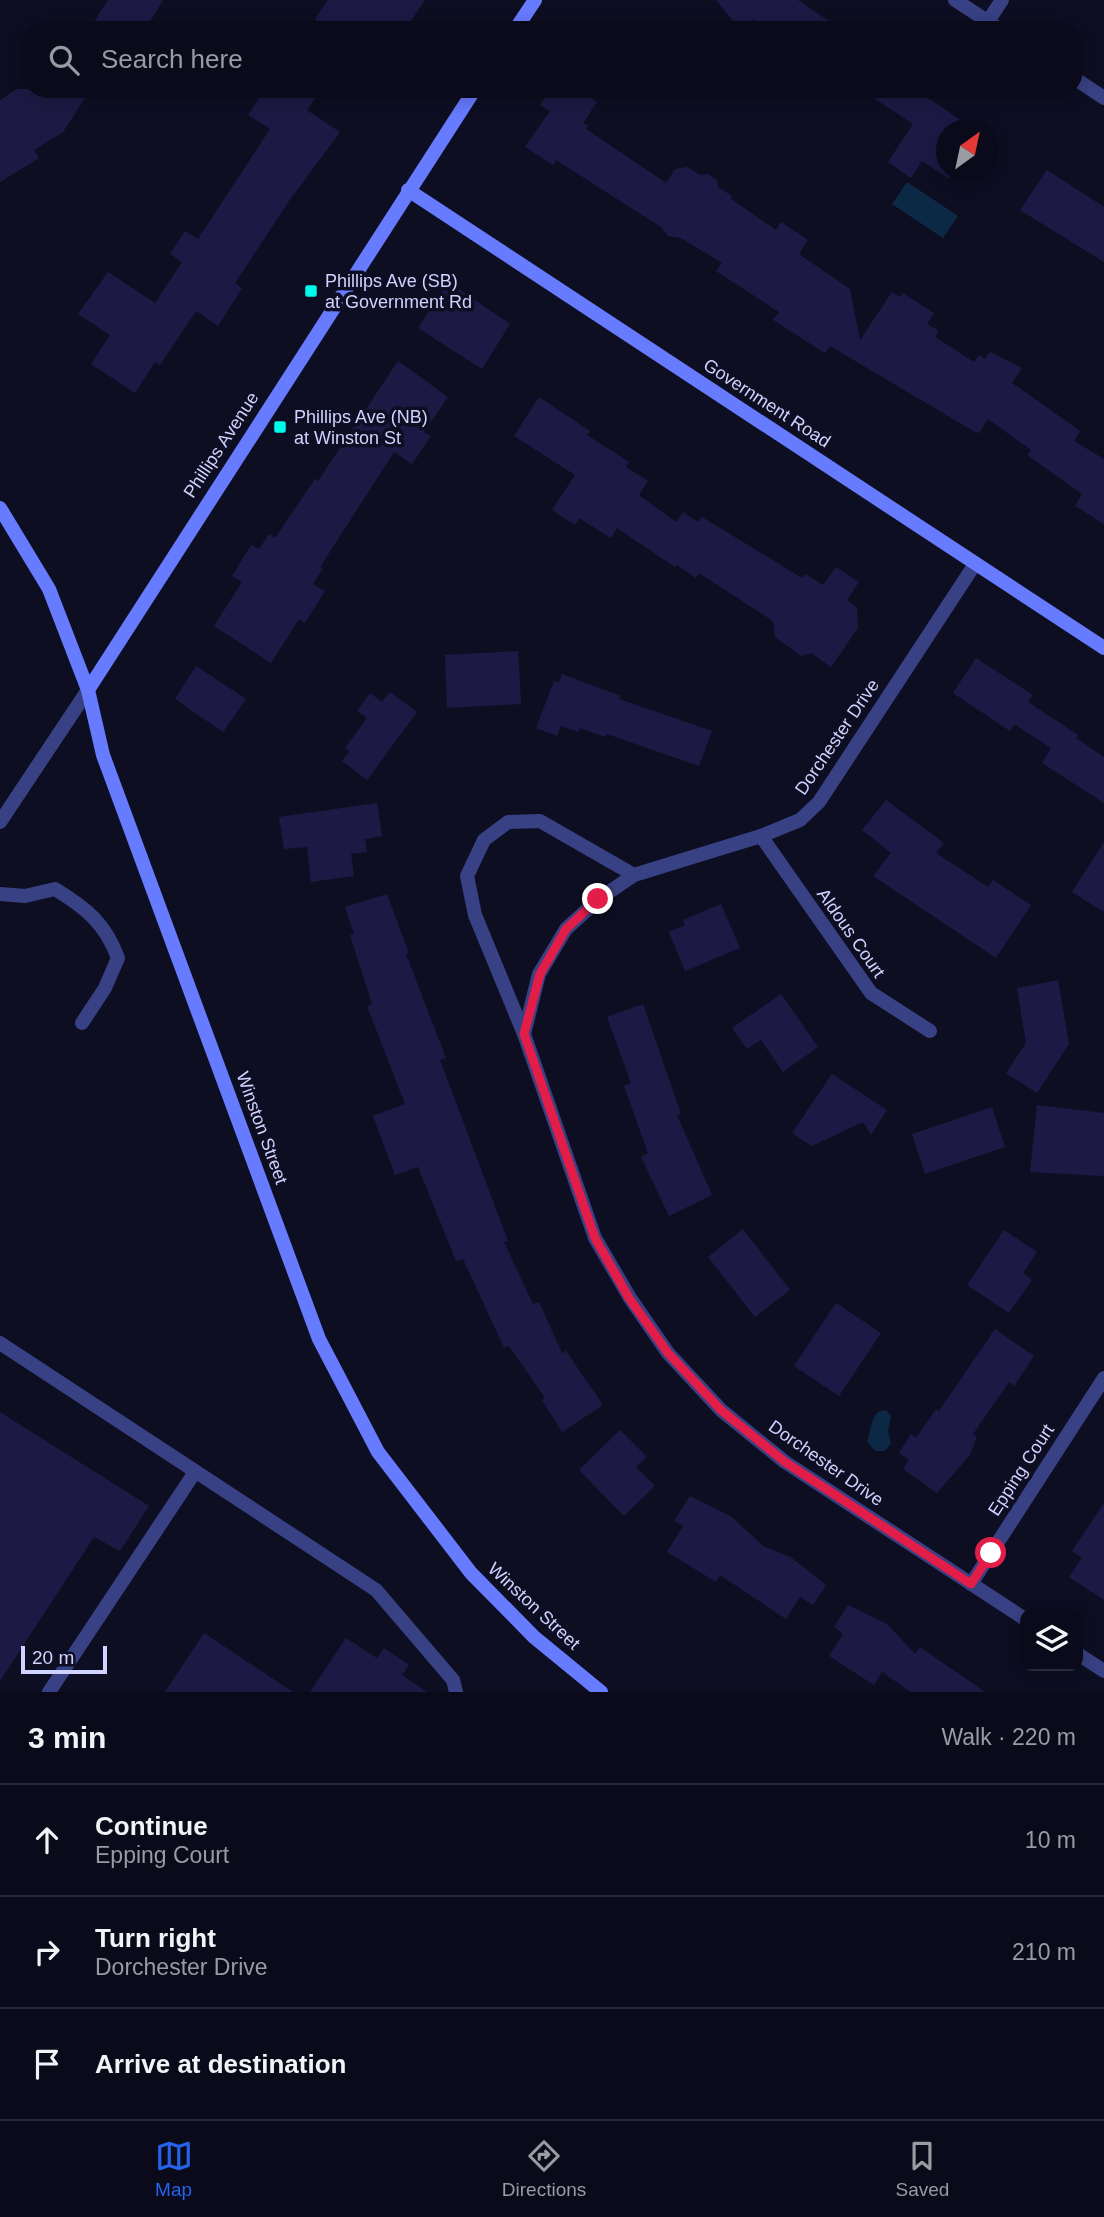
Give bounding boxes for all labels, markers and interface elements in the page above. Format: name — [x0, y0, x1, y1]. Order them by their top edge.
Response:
search box — [21, 21, 1083, 98]
icon: search — [45, 41, 83, 79]
text: Search here — [101, 44, 243, 74]
north arrow — [936, 119, 999, 182]
place label: Phillips Ave (SB) at Government Rd — [325, 271, 472, 312]
marker: Phillips Ave (SB) at Government Rd — [303, 283, 319, 299]
street label: Government Road — [700, 355, 834, 451]
street label: Phillips Avenue — [179, 388, 263, 502]
place label: Phillips Ave (NB) at Winston St — [294, 407, 428, 448]
marker: Phillips Ave (NB) at Winston St — [272, 419, 288, 435]
street label: Dorchester Drive — [791, 675, 883, 799]
route end — [582, 883, 613, 914]
street label: Aldous Court — [813, 885, 889, 981]
street label: Winston Street — [232, 1069, 292, 1187]
street label: Dorchester Drive — [765, 1416, 887, 1510]
street label: Epping Court — [984, 1420, 1058, 1520]
route start — [975, 1537, 1006, 1568]
street label: Winston Street — [484, 1558, 584, 1654]
map controls — [1020, 1608, 1083, 1671]
button: layers — [1020, 1608, 1083, 1671]
scale bar — [21, 1643, 107, 1675]
text: 20 m — [32, 1647, 74, 1668]
text: 3 min — [28, 1721, 106, 1754]
text: Walk · 220 m — [941, 1724, 1076, 1750]
text: Continue — [95, 1811, 208, 1841]
icon: ahead — [28, 1821, 66, 1859]
text: 10 m — [1025, 1827, 1076, 1853]
text: Epping Court — [95, 1842, 229, 1868]
text: Turn right — [95, 1923, 216, 1953]
icon: right — [28, 1933, 66, 1971]
text: 210 m — [1012, 1939, 1076, 1965]
text: Dorchester Drive — [95, 1954, 268, 1980]
icon: arrive — [28, 2045, 66, 2083]
text: Arrive at destination — [95, 2049, 346, 2079]
tab: Map — [155, 2137, 193, 2201]
tab: Directions — [502, 2137, 586, 2201]
tab: Saved — [895, 2137, 949, 2201]

